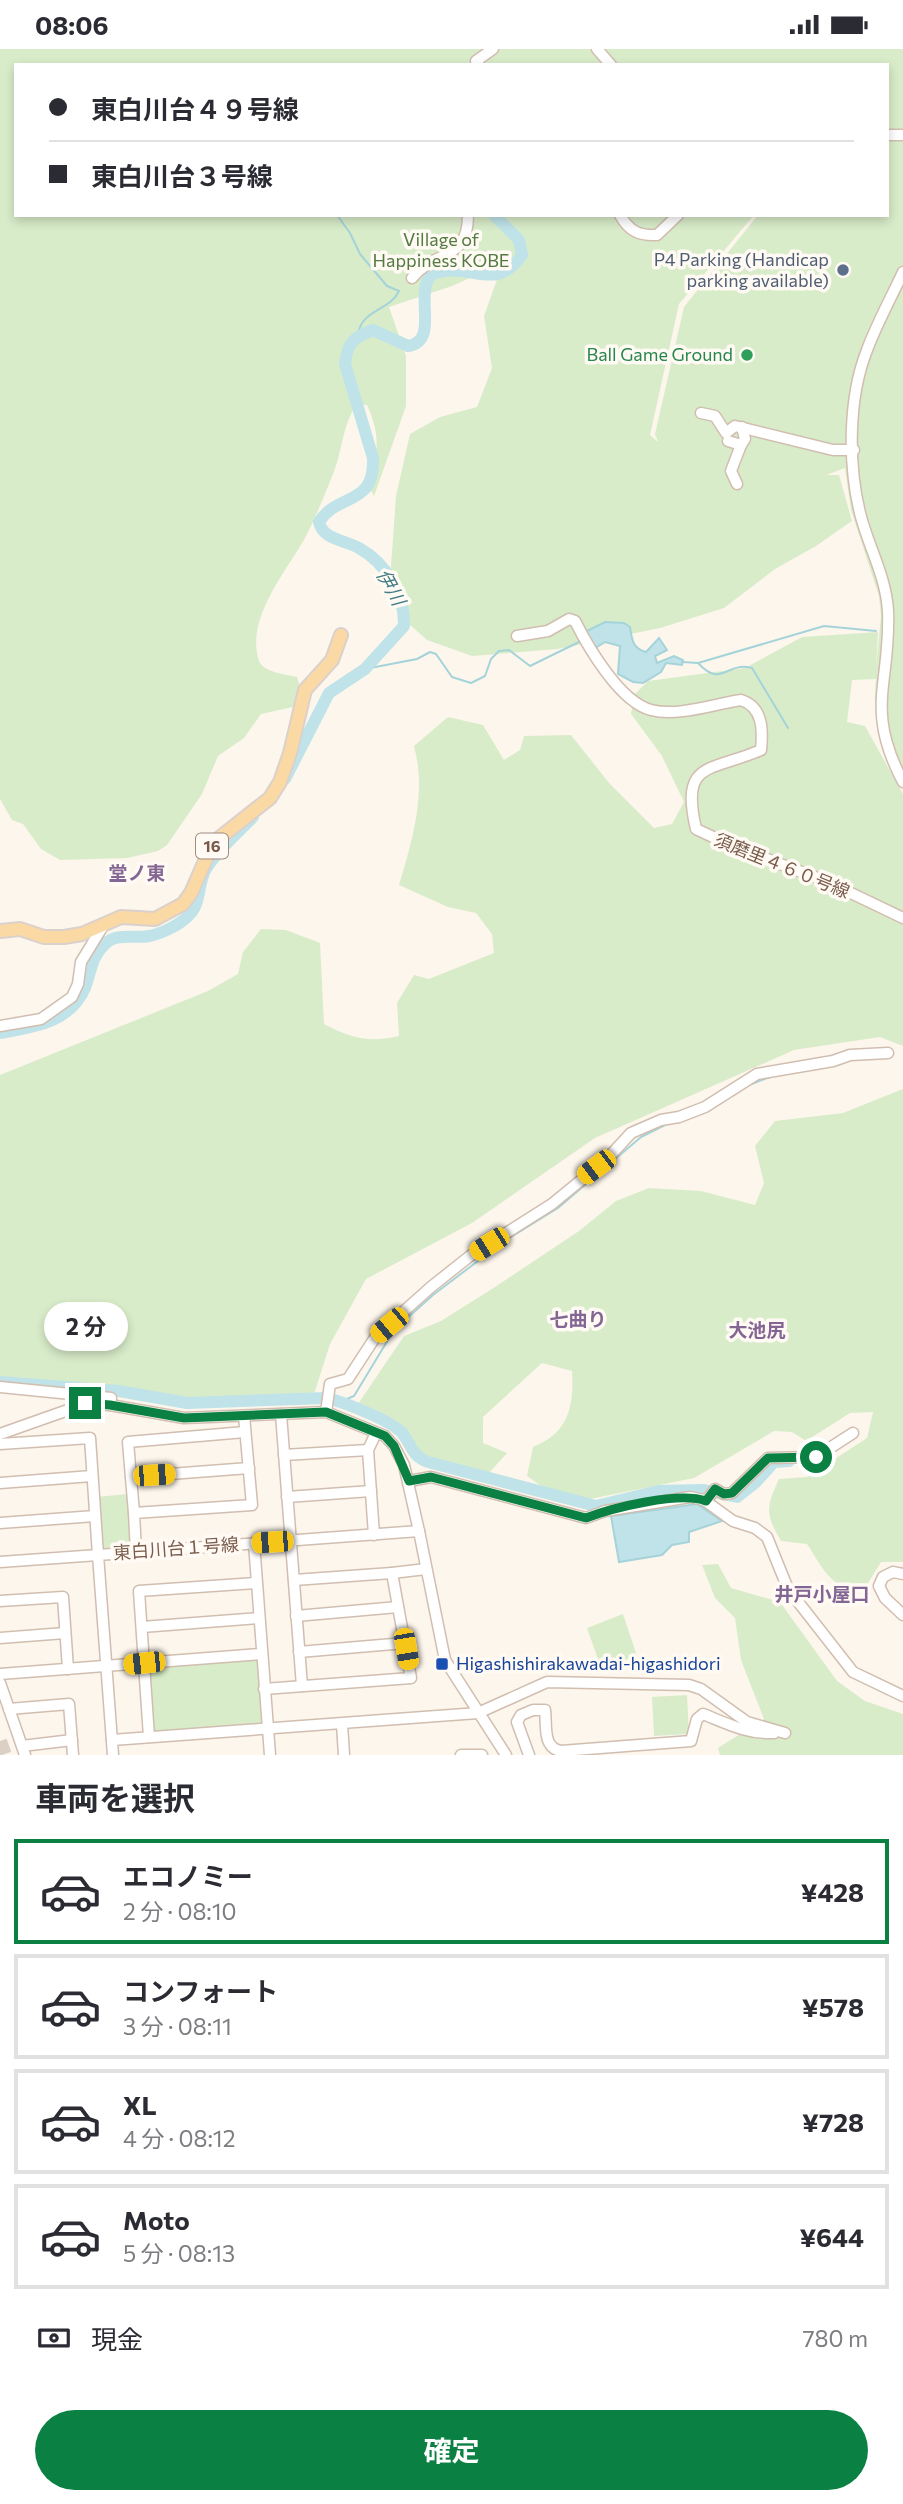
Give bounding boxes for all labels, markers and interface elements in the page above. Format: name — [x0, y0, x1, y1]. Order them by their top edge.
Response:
text: 08:06 — [35, 9, 109, 40]
text: 東白川台４９号線 — [91, 93, 299, 124]
text: 東白川台３号線 — [91, 160, 273, 191]
park label: Village of Happiness KOBE — [373, 228, 509, 271]
place label: P4 Parking (Handicap parking available) — [654, 248, 829, 291]
marker: P4 Parking (Handicap parking available) — [835, 262, 851, 278]
place label: Ball Game Ground — [587, 343, 733, 365]
marker: Ball Game Ground — [739, 347, 755, 363]
water label: 伊川 — [372, 565, 412, 611]
street label: 須磨里４６０号線 — [711, 828, 853, 902]
road number: 16 — [196, 833, 228, 859]
district label: 堂ノ東 — [108, 861, 166, 884]
car — [573, 1146, 620, 1188]
car — [466, 1224, 513, 1264]
callout: 2 分 — [43, 1301, 127, 1351]
car — [367, 1303, 412, 1347]
district label: 七曲り — [549, 1307, 607, 1330]
text: 2 分 — [66, 1312, 106, 1340]
district label: 大池尻 — [728, 1318, 786, 1341]
route end — [69, 1387, 101, 1419]
route start — [800, 1441, 832, 1473]
car — [133, 1463, 176, 1487]
car — [251, 1530, 294, 1554]
street label: 東白川台１号線 — [112, 1533, 240, 1563]
district label: 井戸小屋口 — [774, 1582, 870, 1605]
car — [393, 1626, 420, 1672]
car — [123, 1650, 166, 1676]
place label: Higashishirakawadai-higashidori — [456, 1652, 721, 1674]
marker: Higashishirakawadai-higashidori — [434, 1656, 450, 1672]
text: 車両を選択 — [35, 1777, 195, 1817]
icon: car — [39, 1860, 102, 1923]
text: エコノミー — [123, 1860, 253, 1891]
text: ¥428 — [801, 1876, 864, 1907]
text: 2 分 · 08:10 — [123, 1897, 237, 1925]
icon: car — [39, 1975, 102, 2038]
text: コンフォート — [123, 1975, 278, 2006]
text: ¥578 — [802, 1991, 864, 2022]
text: 3 分 · 08:11 — [123, 2012, 232, 2040]
text: XL — [123, 2089, 157, 2120]
icon: car — [39, 2090, 102, 2153]
text: ¥728 — [802, 2106, 864, 2137]
text: 4 分 · 08:12 — [123, 2124, 235, 2152]
text: Moto — [123, 2204, 190, 2235]
icon: car — [39, 2205, 102, 2268]
text: ¥644 — [799, 2221, 864, 2252]
text: 5 分 · 08:13 — [123, 2239, 235, 2267]
icon: cash — [35, 2319, 73, 2357]
text: 現金 — [91, 2323, 143, 2354]
text: 780 m — [802, 2324, 868, 2352]
button: 確定 — [35, 2410, 868, 2490]

